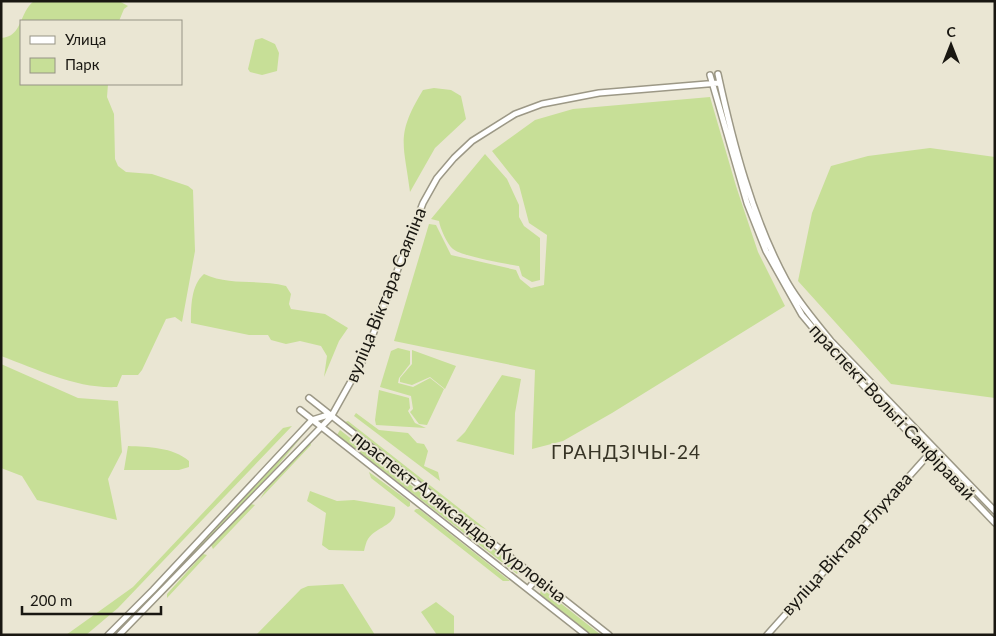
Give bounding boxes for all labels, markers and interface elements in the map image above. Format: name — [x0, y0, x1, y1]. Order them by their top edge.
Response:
legend — [20, 20, 182, 85]
north arrow — [926, 20, 976, 70]
text: С — [946, 23, 956, 40]
text: Улица — [65, 30, 106, 48]
text: Парк — [65, 55, 100, 73]
street label: вуліца Віктара Саяпіна — [340, 204, 430, 385]
street label: праспект Вольгі Санфіравай — [805, 319, 980, 504]
street label: праспект Аляксандра Курловіча — [348, 426, 571, 607]
district label: ГРАНДЗІЧЫ-24 — [551, 440, 701, 463]
street label: вуліца Віктара Глухава — [776, 467, 916, 619]
scale bar — [22, 584, 161, 616]
text: 200 m — [30, 591, 72, 609]

